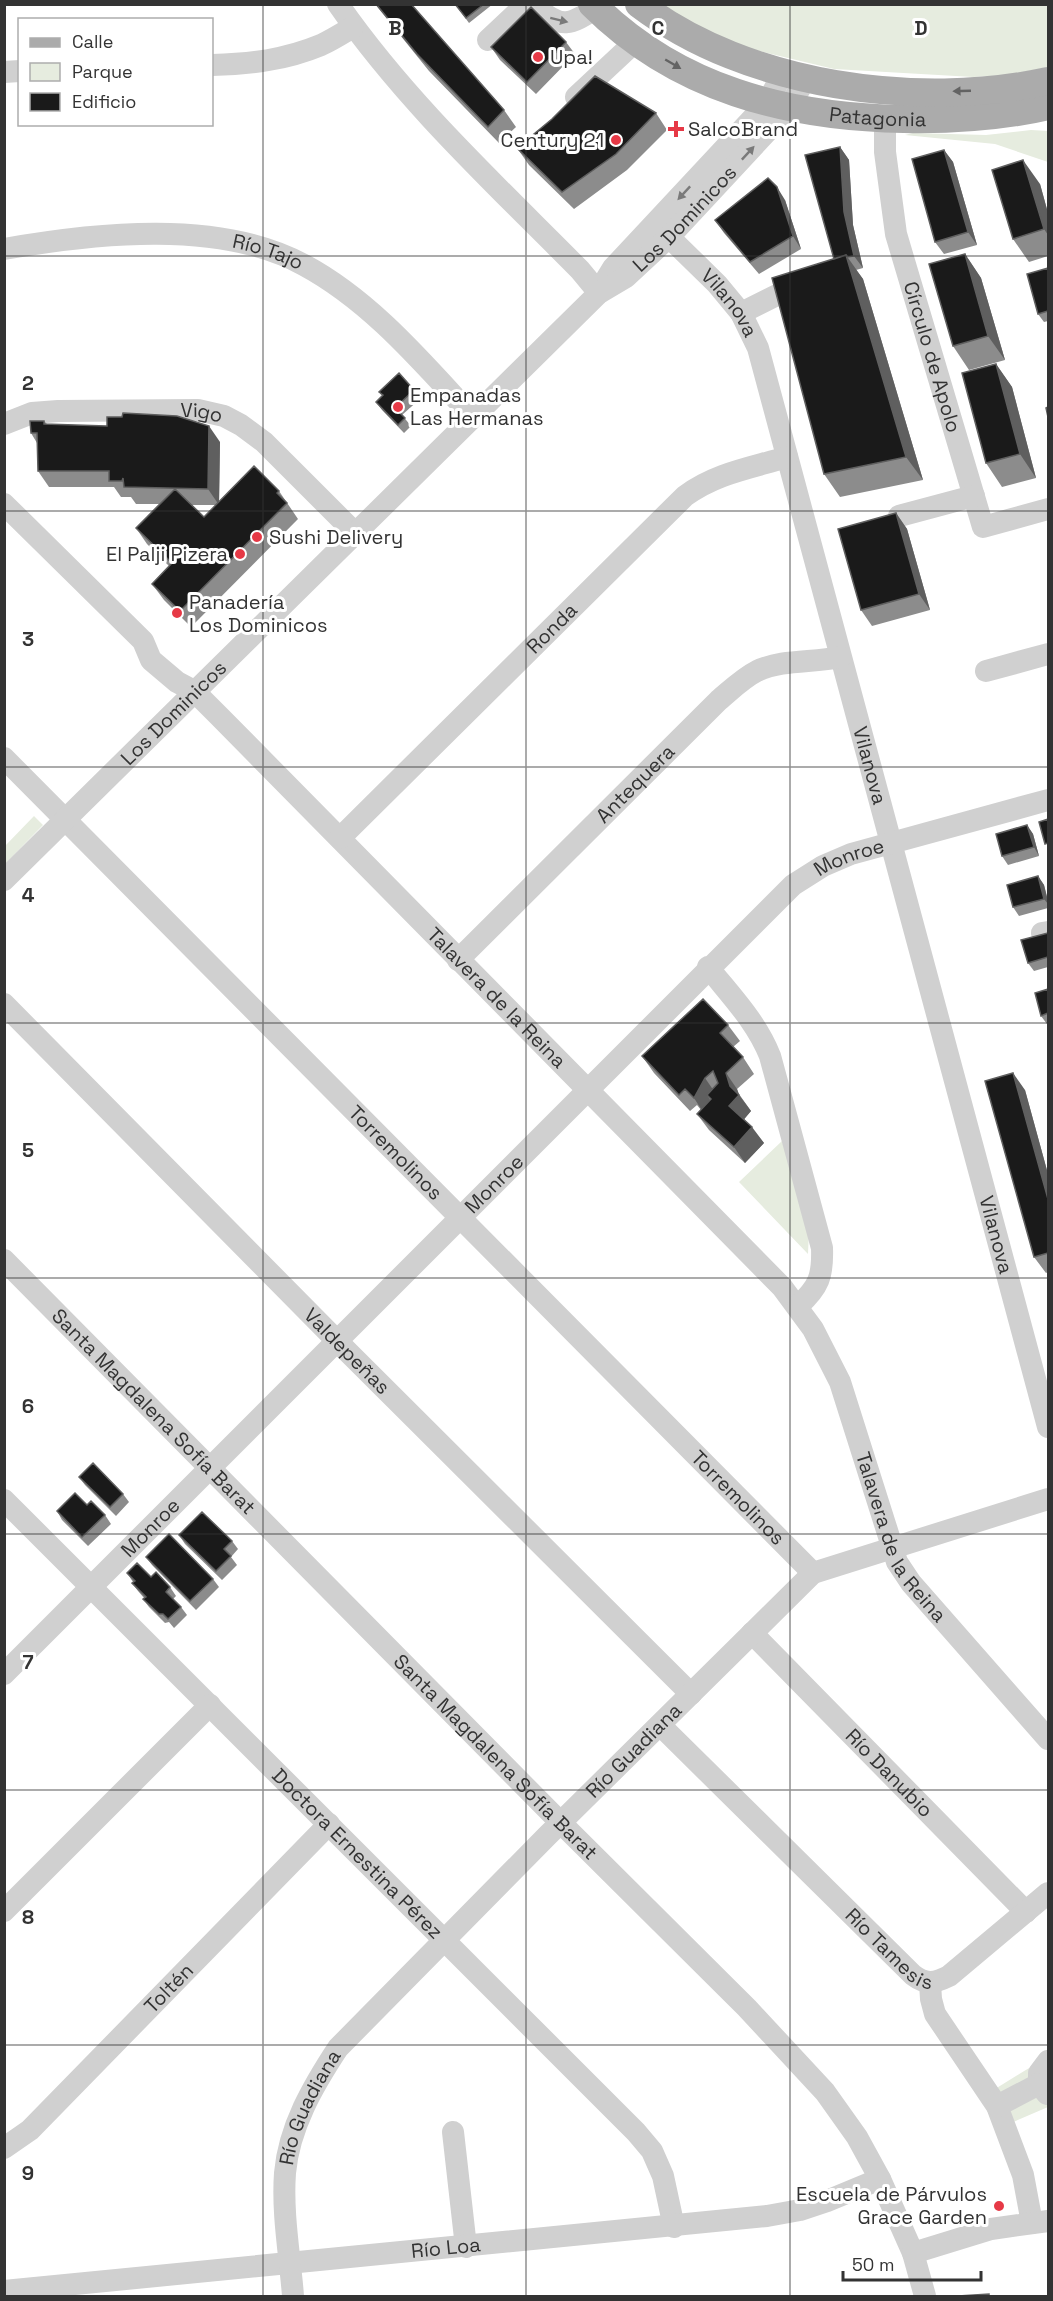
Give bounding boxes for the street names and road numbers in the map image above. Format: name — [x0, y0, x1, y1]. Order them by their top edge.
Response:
street label: Patagonia — [828, 101, 926, 132]
street label: Los Dominicos — [627, 160, 742, 277]
street label: Río Tajo — [230, 228, 308, 276]
street label: Vilanova — [696, 263, 764, 341]
street label: Círculo de Apolo — [898, 278, 967, 436]
street label: Vigo — [180, 397, 225, 428]
street label: Ronda — [521, 597, 583, 659]
street label: Los Dominicos — [115, 655, 232, 771]
street label: Vilanova — [847, 723, 893, 807]
street label: Antequera — [590, 739, 680, 828]
street label: Monroe — [808, 833, 887, 882]
street label: Talavera de la Reina — [421, 922, 572, 1074]
street label: Torremolinos — [343, 1100, 448, 1206]
street label: Monroe — [459, 1149, 529, 1219]
street label: Vilanova — [973, 1193, 1019, 1277]
street label: Valdepeñas — [299, 1302, 396, 1400]
street label: Santa Magdalena Sofía Barat — [46, 1303, 261, 1520]
street label: Torremolinos — [685, 1445, 791, 1550]
street label: Talavera de la Reina — [850, 1449, 952, 1628]
street label: Monroe — [115, 1493, 185, 1563]
street label: Santa Magdalena Sofía Barat — [388, 1648, 603, 1865]
street label: Río Guadiana — [580, 1697, 687, 1804]
street label: Río Danubio — [840, 1723, 939, 1823]
street label: Doctora Ernestina Pérez — [267, 1763, 448, 1944]
street label: Río Tamesis — [840, 1902, 934, 1995]
street label: Toltén — [138, 1958, 199, 2019]
street label: Río Guadiana — [273, 2044, 347, 2167]
street label: Río Loa — [410, 2231, 482, 2264]

